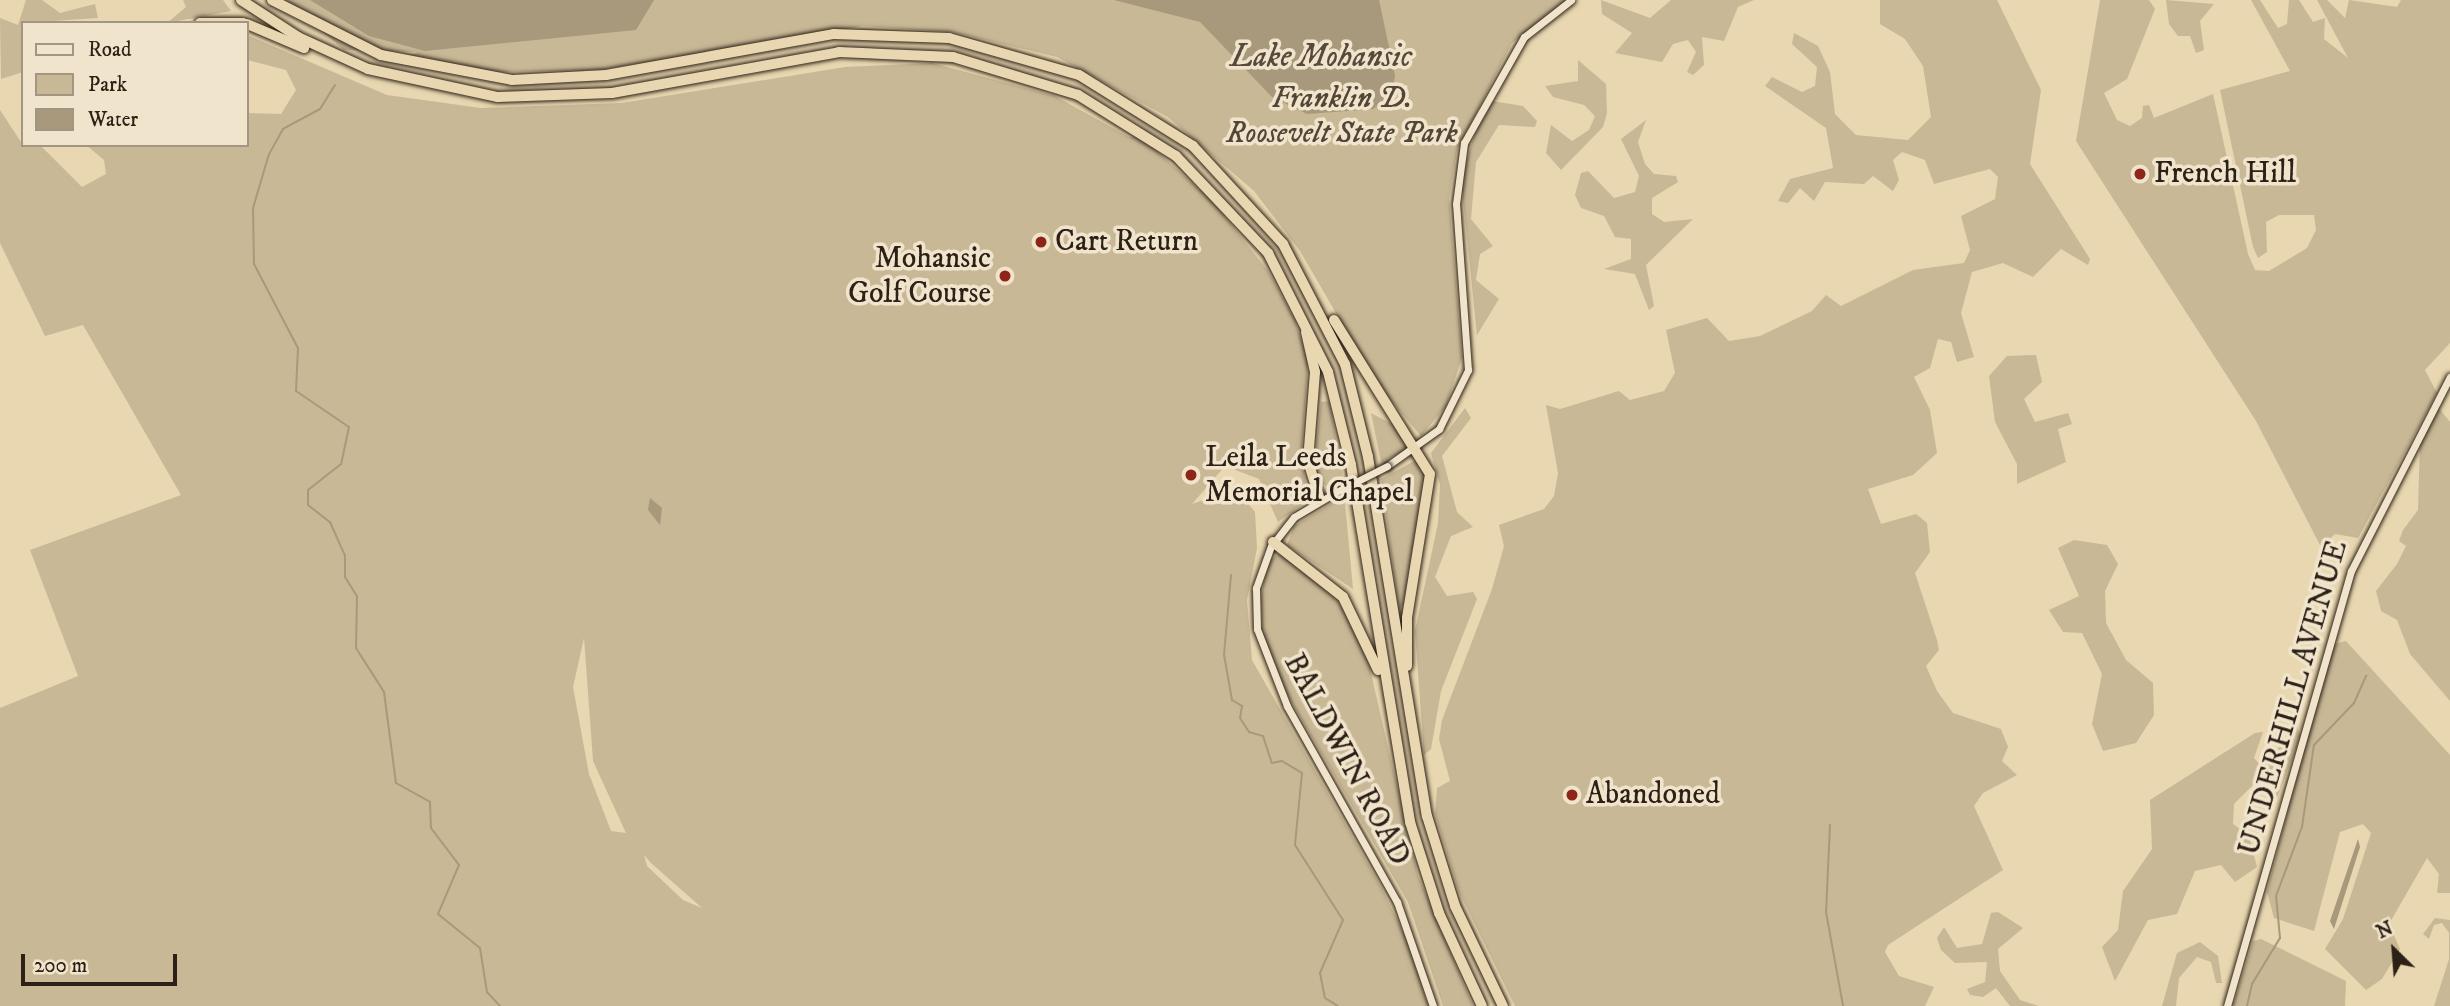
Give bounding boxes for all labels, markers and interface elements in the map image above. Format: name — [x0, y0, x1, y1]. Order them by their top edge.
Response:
legend — [21, 21, 248, 147]
text: Road — [88, 37, 132, 63]
water label: Lake Mohansic — [1230, 38, 1412, 76]
text: Park — [88, 72, 127, 98]
park label: Franklin D. Roosevelt State Park — [1226, 81, 1458, 152]
text: Water — [88, 107, 138, 133]
place label: French Hill — [2154, 156, 2296, 192]
marker: French Hill — [2132, 166, 2148, 182]
place label: Cart Return — [1055, 224, 1198, 260]
marker: Cart Return — [1033, 234, 1049, 250]
place label: Mohansic Golf Course — [848, 241, 991, 312]
marker: Mohansic Golf Course — [997, 268, 1013, 284]
place label: Leila Leeds Memorial Chapel — [1205, 440, 1413, 510]
marker: Leila Leeds Memorial Chapel — [1183, 467, 1199, 483]
street label: UNDERHILL AVENUE — [2232, 536, 2356, 860]
street label: BALDWIN ROAD — [1275, 648, 1417, 872]
place label: Abandoned — [1586, 777, 1720, 813]
marker: Abandoned — [1564, 787, 1580, 803]
north arrow — [2359, 915, 2429, 985]
text: N — [2373, 917, 2397, 944]
scale bar — [24, 940, 180, 984]
text: 200 m — [34, 953, 87, 979]

